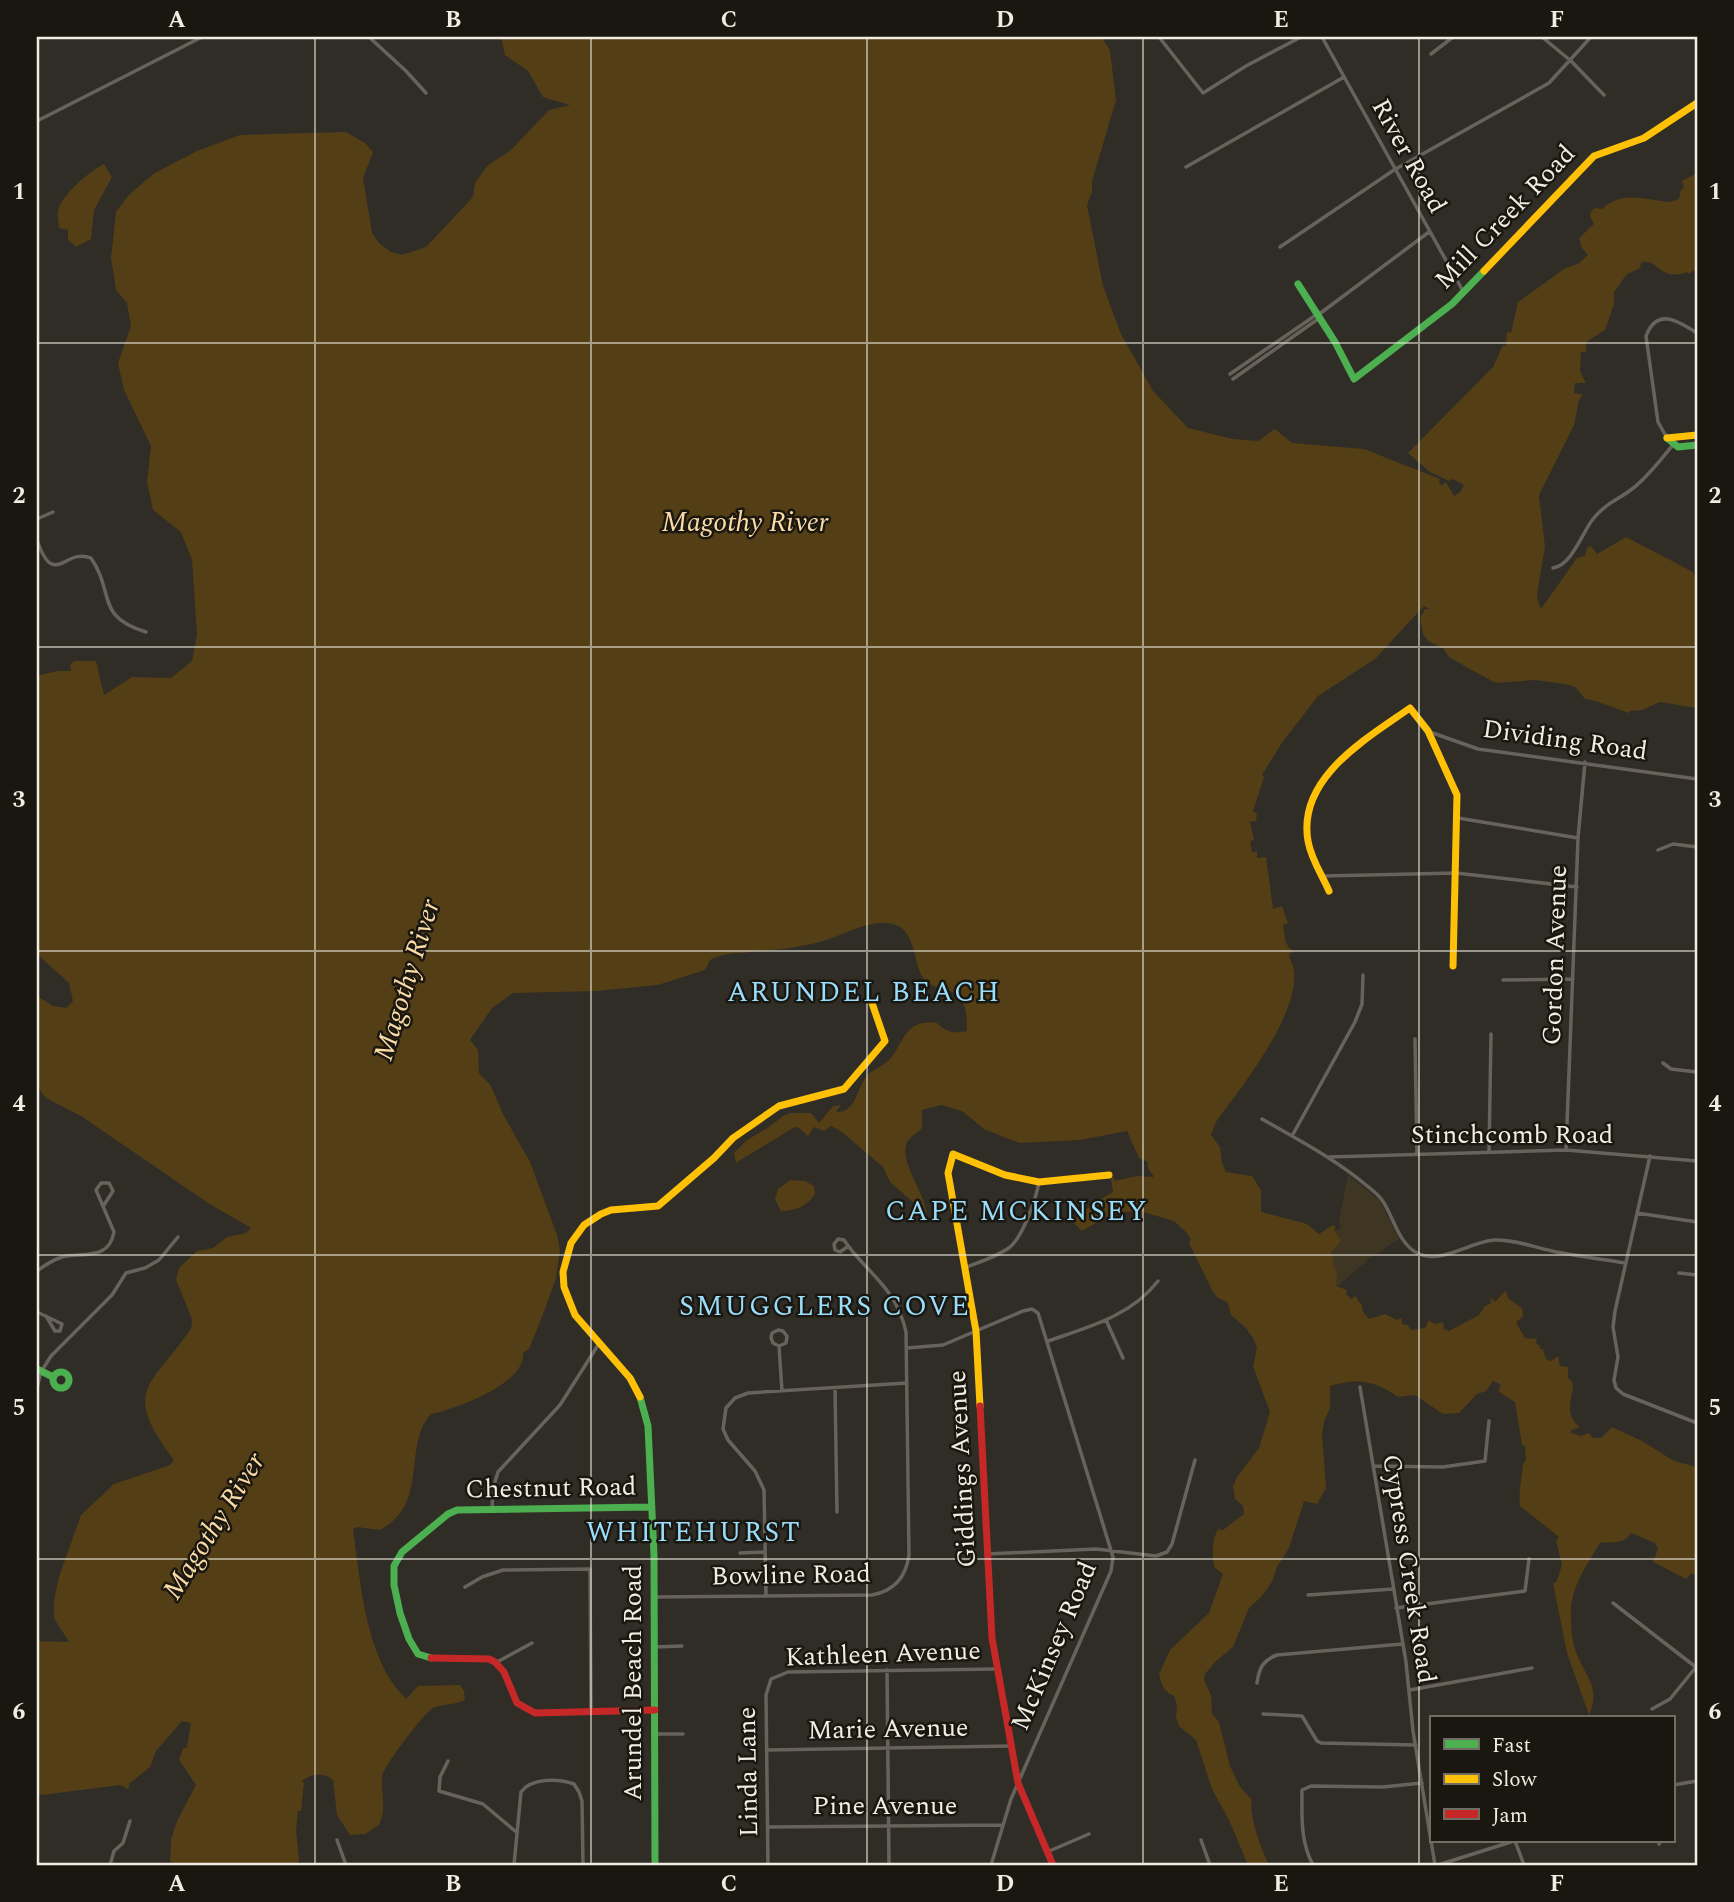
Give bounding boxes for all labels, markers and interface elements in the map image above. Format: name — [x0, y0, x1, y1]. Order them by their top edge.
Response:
text: A — [168, 3, 186, 38]
text: B — [445, 3, 461, 38]
text: C — [721, 3, 737, 38]
text: D — [996, 3, 1014, 38]
text: E — [1273, 3, 1289, 38]
text: F — [1550, 3, 1564, 38]
street label: River Road — [1361, 91, 1457, 221]
street label: Mill Creek Road — [1425, 135, 1585, 299]
text: 1 — [13, 175, 25, 210]
text: 1 — [1709, 175, 1721, 210]
text: 2 — [13, 479, 26, 514]
text: 2 — [1709, 479, 1722, 514]
water label: Magothy River — [662, 501, 829, 544]
street label: Dividing Road — [1480, 709, 1650, 771]
text: 3 — [13, 783, 26, 818]
text: 3 — [1709, 783, 1722, 818]
street label: Gordon Avenue — [1532, 864, 1578, 1046]
water label: Magothy River — [362, 894, 452, 1066]
district label: ARUNDEL BEACH — [727, 971, 1001, 1014]
text: 4 — [13, 1087, 26, 1122]
text: 4 — [1709, 1087, 1722, 1122]
street label: Stinchcomb Road — [1411, 1115, 1613, 1155]
district label: CAPE MCKINSEY — [885, 1190, 1149, 1233]
district label: SMUGGLERS COVE — [679, 1285, 971, 1328]
street label: Giddings Avenue — [937, 1369, 987, 1569]
text: 5 — [13, 1391, 25, 1426]
text: 5 — [1709, 1391, 1721, 1426]
water label: Magothy River — [152, 1444, 277, 1608]
street label: Cypress Creek Road — [1371, 1451, 1447, 1687]
street label: Chestnut Road — [465, 1467, 637, 1509]
district label: WHITEHURST — [586, 1511, 802, 1554]
street label: Bowline Road — [711, 1554, 871, 1596]
street label: McKinsey Road — [1000, 1555, 1108, 1737]
street label: Arundel Beach Road — [613, 1565, 653, 1801]
street label: Kathleen Avenue — [785, 1631, 981, 1677]
text: 6 — [13, 1695, 26, 1730]
text: 6 — [1709, 1695, 1722, 1730]
street label: Linda Lane — [727, 1707, 769, 1837]
street label: Marie Avenue — [807, 1708, 969, 1750]
legend — [1430, 1716, 1674, 1842]
text: Fast — [1492, 1730, 1531, 1762]
text: Slow — [1492, 1764, 1538, 1796]
street label: Pine Avenue — [813, 1786, 957, 1826]
text: Jam — [1492, 1800, 1528, 1832]
text: A — [168, 1867, 186, 1902]
text: B — [445, 1867, 461, 1902]
text: C — [721, 1867, 737, 1902]
text: D — [996, 1867, 1014, 1902]
text: E — [1273, 1867, 1289, 1902]
text: F — [1550, 1867, 1564, 1902]

